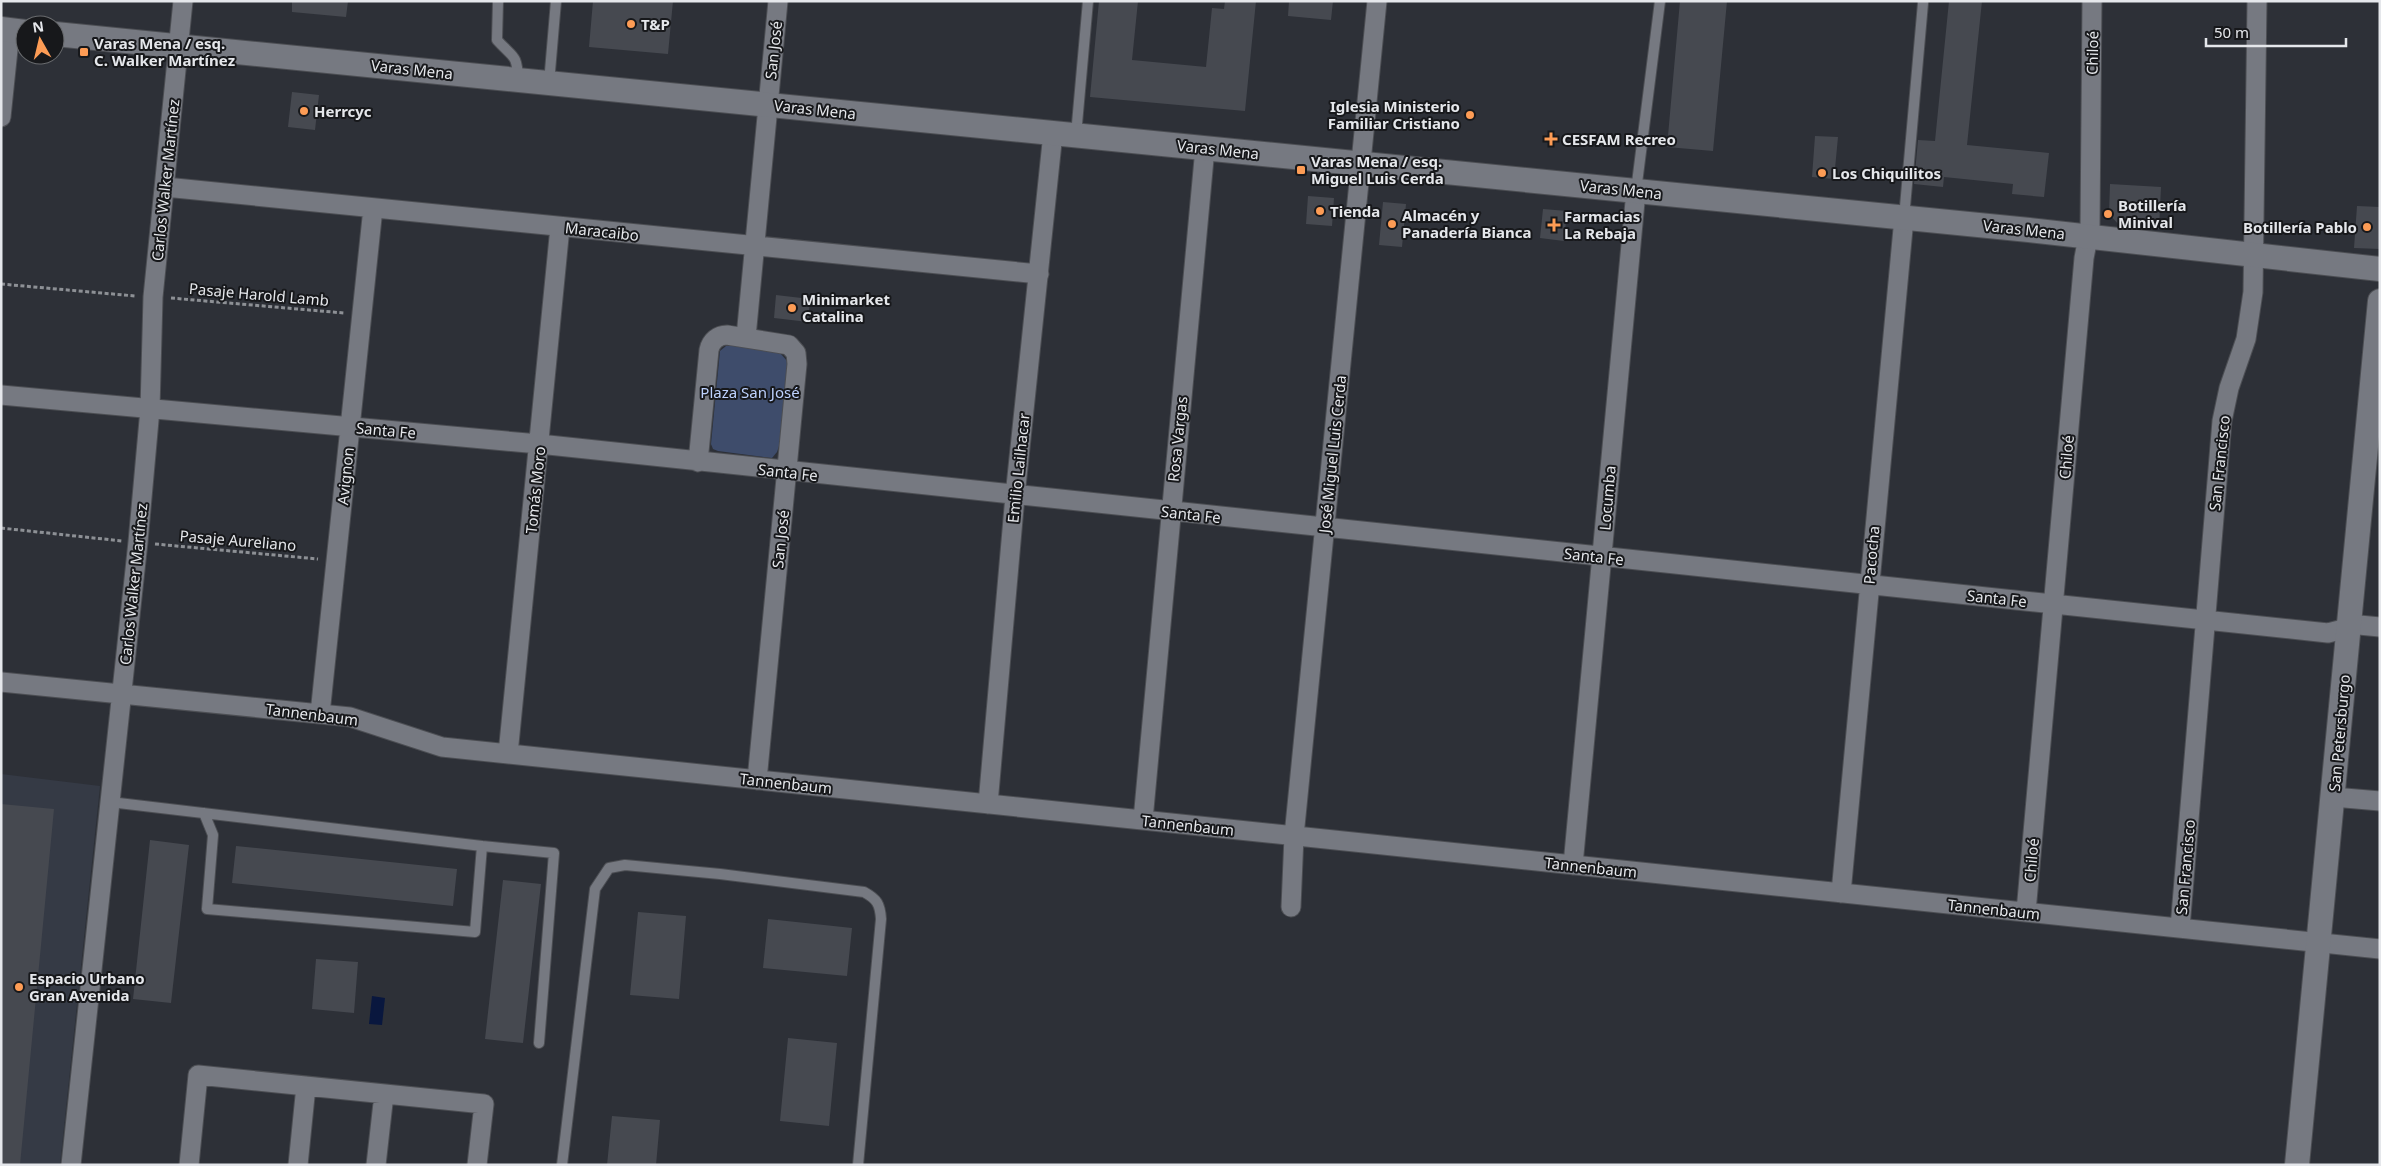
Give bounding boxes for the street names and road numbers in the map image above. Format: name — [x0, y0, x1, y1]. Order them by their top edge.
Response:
street label: San José — [760, 20, 786, 80]
street label: Chiloé — [2082, 31, 2102, 75]
street label: Varas Mena — [370, 55, 454, 83]
street label: Varas Mena — [773, 95, 857, 123]
street label: Carlos Walker Martínez — [147, 98, 183, 262]
street label: Varas Mena — [1176, 135, 1260, 163]
street label: Varas Mena — [1579, 175, 1663, 203]
street label: Varas Mena — [1982, 215, 2066, 243]
street label: Maracaibo — [564, 217, 640, 245]
street label: Pasaje Harold Lamb — [188, 278, 330, 310]
street label: José Miguel Luis Cerda — [1314, 374, 1350, 536]
street label: Rosa Vargas — [1163, 395, 1191, 483]
street label: Emilio Lailhacar — [1002, 412, 1034, 524]
street label: San Francisco — [2204, 414, 2234, 512]
street label: Santa Fe — [355, 417, 417, 443]
street label: Chiloé — [2054, 434, 2078, 480]
street label: Tomás Moro — [520, 445, 550, 535]
street label: Avignon — [332, 446, 358, 506]
street label: Santa Fe — [757, 459, 819, 485]
street label: Locumba — [1594, 465, 1620, 531]
street label: Santa Fe — [1160, 501, 1222, 527]
street label: Carlos Walker Martínez — [115, 502, 151, 666]
street label: San José — [767, 509, 793, 569]
street label: Pasaje Aureliano — [179, 525, 297, 555]
street label: Pacocha — [1858, 525, 1884, 585]
street label: Santa Fe — [1563, 543, 1625, 569]
street label: Santa Fe — [1966, 585, 2028, 611]
street label: San Petersburgo — [2324, 674, 2354, 792]
street label: Tannenbaum — [265, 698, 359, 730]
street label: Tannenbaum — [739, 768, 833, 798]
street label: Tannenbaum — [1141, 810, 1235, 840]
street label: San Francisco — [2171, 818, 2199, 916]
street label: Chiloé — [2019, 837, 2043, 883]
street label: Tannenbaum — [1544, 852, 1638, 882]
street label: Tannenbaum — [1947, 894, 2041, 924]

